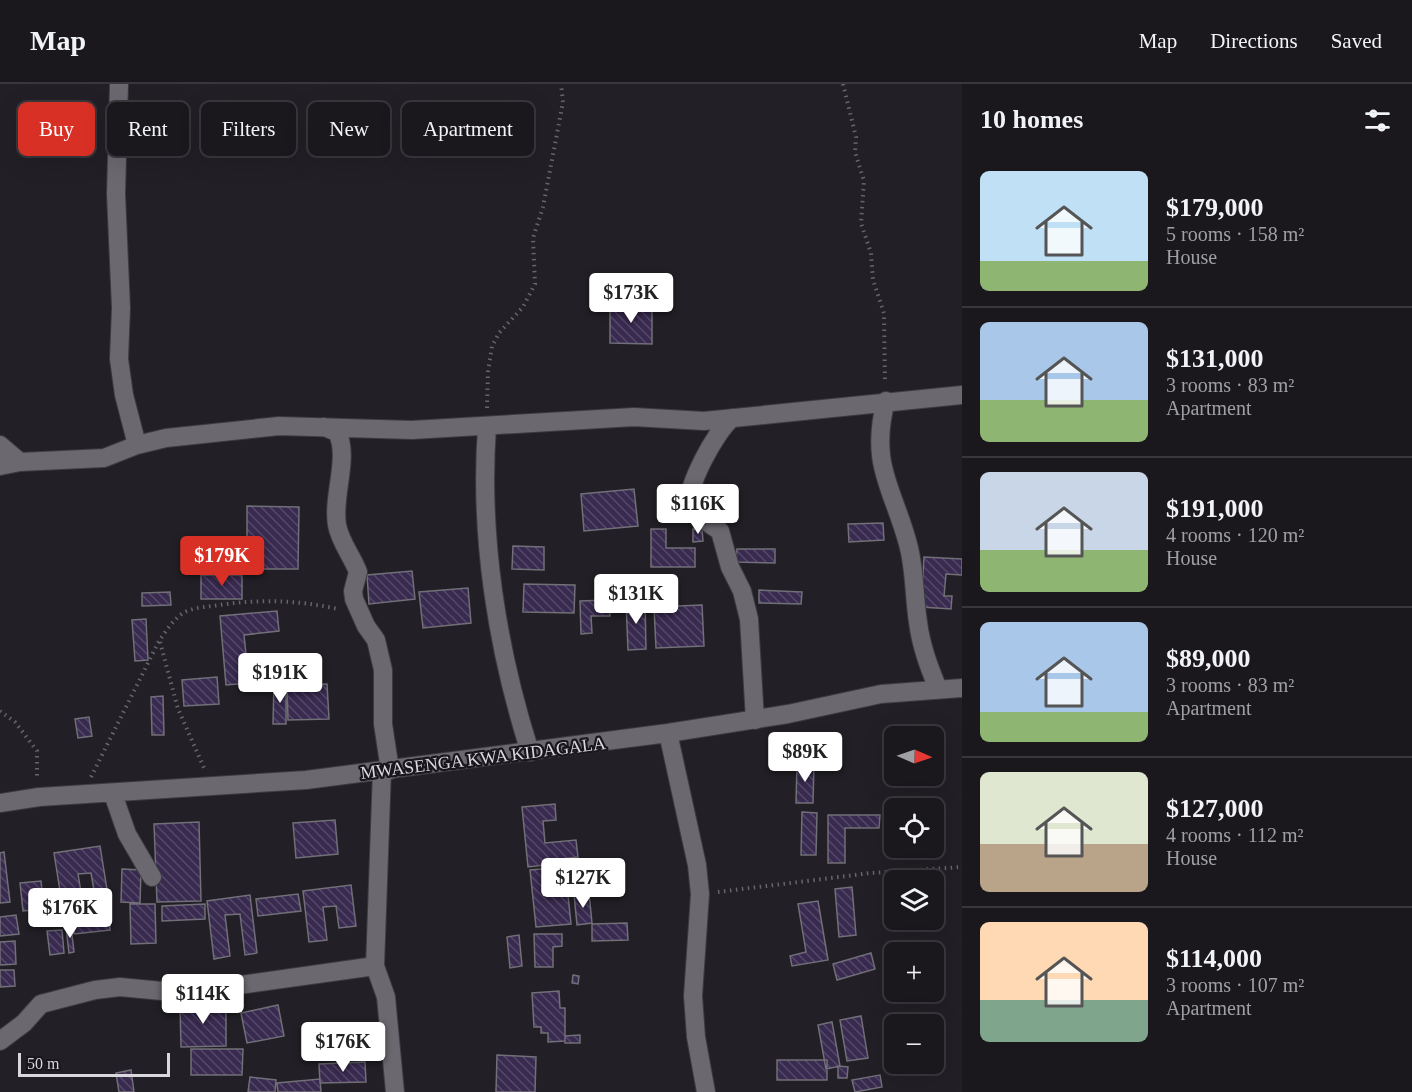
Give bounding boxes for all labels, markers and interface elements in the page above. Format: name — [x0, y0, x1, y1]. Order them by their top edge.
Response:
text: Map — [30, 25, 86, 56]
text: Map — [1139, 29, 1177, 53]
text: Directions — [1210, 29, 1298, 53]
text: Saved — [1331, 29, 1382, 53]
chip: Buy — [18, 102, 95, 156]
chip: Rent — [107, 102, 189, 156]
chip: Filters — [201, 102, 296, 156]
chip: New — [308, 102, 390, 156]
chip: Apartment — [402, 102, 534, 156]
icon: filters — [1361, 104, 1394, 137]
text: 10 homes — [980, 105, 1083, 134]
text: $179,000 — [1166, 193, 1264, 222]
icon: home — [1028, 195, 1100, 267]
text: 5 rooms · 158 m² — [1166, 223, 1304, 245]
text: House — [1166, 246, 1217, 268]
pin: $173K — [589, 273, 673, 324]
text: $173K — [603, 281, 659, 303]
text: $131,000 — [1166, 344, 1264, 373]
icon: home — [1028, 346, 1100, 418]
text: 3 rooms · 83 m² — [1166, 374, 1294, 396]
text: Apartment — [1166, 397, 1252, 419]
pin: $116K — [656, 484, 740, 535]
text: $116K — [671, 492, 725, 514]
text: $191,000 — [1166, 494, 1264, 523]
icon: home — [1028, 496, 1100, 568]
text: 4 rooms · 120 m² — [1166, 524, 1304, 546]
pin: $179K — [180, 536, 264, 587]
text: $179K — [194, 544, 250, 566]
text: House — [1166, 547, 1217, 569]
pin: $131K — [594, 574, 678, 625]
text: $131K — [608, 582, 664, 604]
text: $89,000 — [1166, 644, 1251, 673]
icon: home — [1028, 646, 1100, 718]
pin: $191K — [238, 653, 322, 704]
text: $191K — [252, 661, 308, 683]
text: 3 rooms · 83 m² — [1166, 674, 1294, 696]
text: Apartment — [1166, 697, 1252, 719]
north arrow — [884, 726, 944, 786]
map controls — [884, 726, 944, 1074]
pin: $89K — [769, 732, 841, 783]
street label: MWASENGA KWA KIDAGALA — [359, 733, 607, 783]
text: $89K — [782, 740, 828, 762]
text: $127,000 — [1166, 794, 1264, 823]
icon: home — [1028, 796, 1100, 868]
button: locate — [884, 798, 944, 858]
text: 4 rooms · 112 m² — [1166, 824, 1303, 846]
text: House — [1166, 847, 1217, 869]
pin: $127K — [541, 858, 625, 909]
text: $127K — [555, 866, 611, 888]
button: layers — [884, 870, 944, 930]
pin: $176K — [28, 888, 112, 939]
text: $176K — [42, 896, 98, 918]
button: + — [884, 942, 944, 1002]
text: $114,000 — [1166, 944, 1262, 973]
icon: home — [1028, 946, 1100, 1018]
pin: $114K — [161, 974, 245, 1025]
text: 3 rooms · 107 m² — [1166, 974, 1304, 996]
text: $114K — [176, 982, 230, 1004]
text: Apartment — [1166, 997, 1252, 1019]
button: − — [884, 1014, 944, 1074]
pin: $176K — [301, 1022, 385, 1073]
text: $176K — [315, 1030, 371, 1052]
scale bar — [18, 1050, 170, 1078]
text: 50 m — [27, 1055, 59, 1072]

